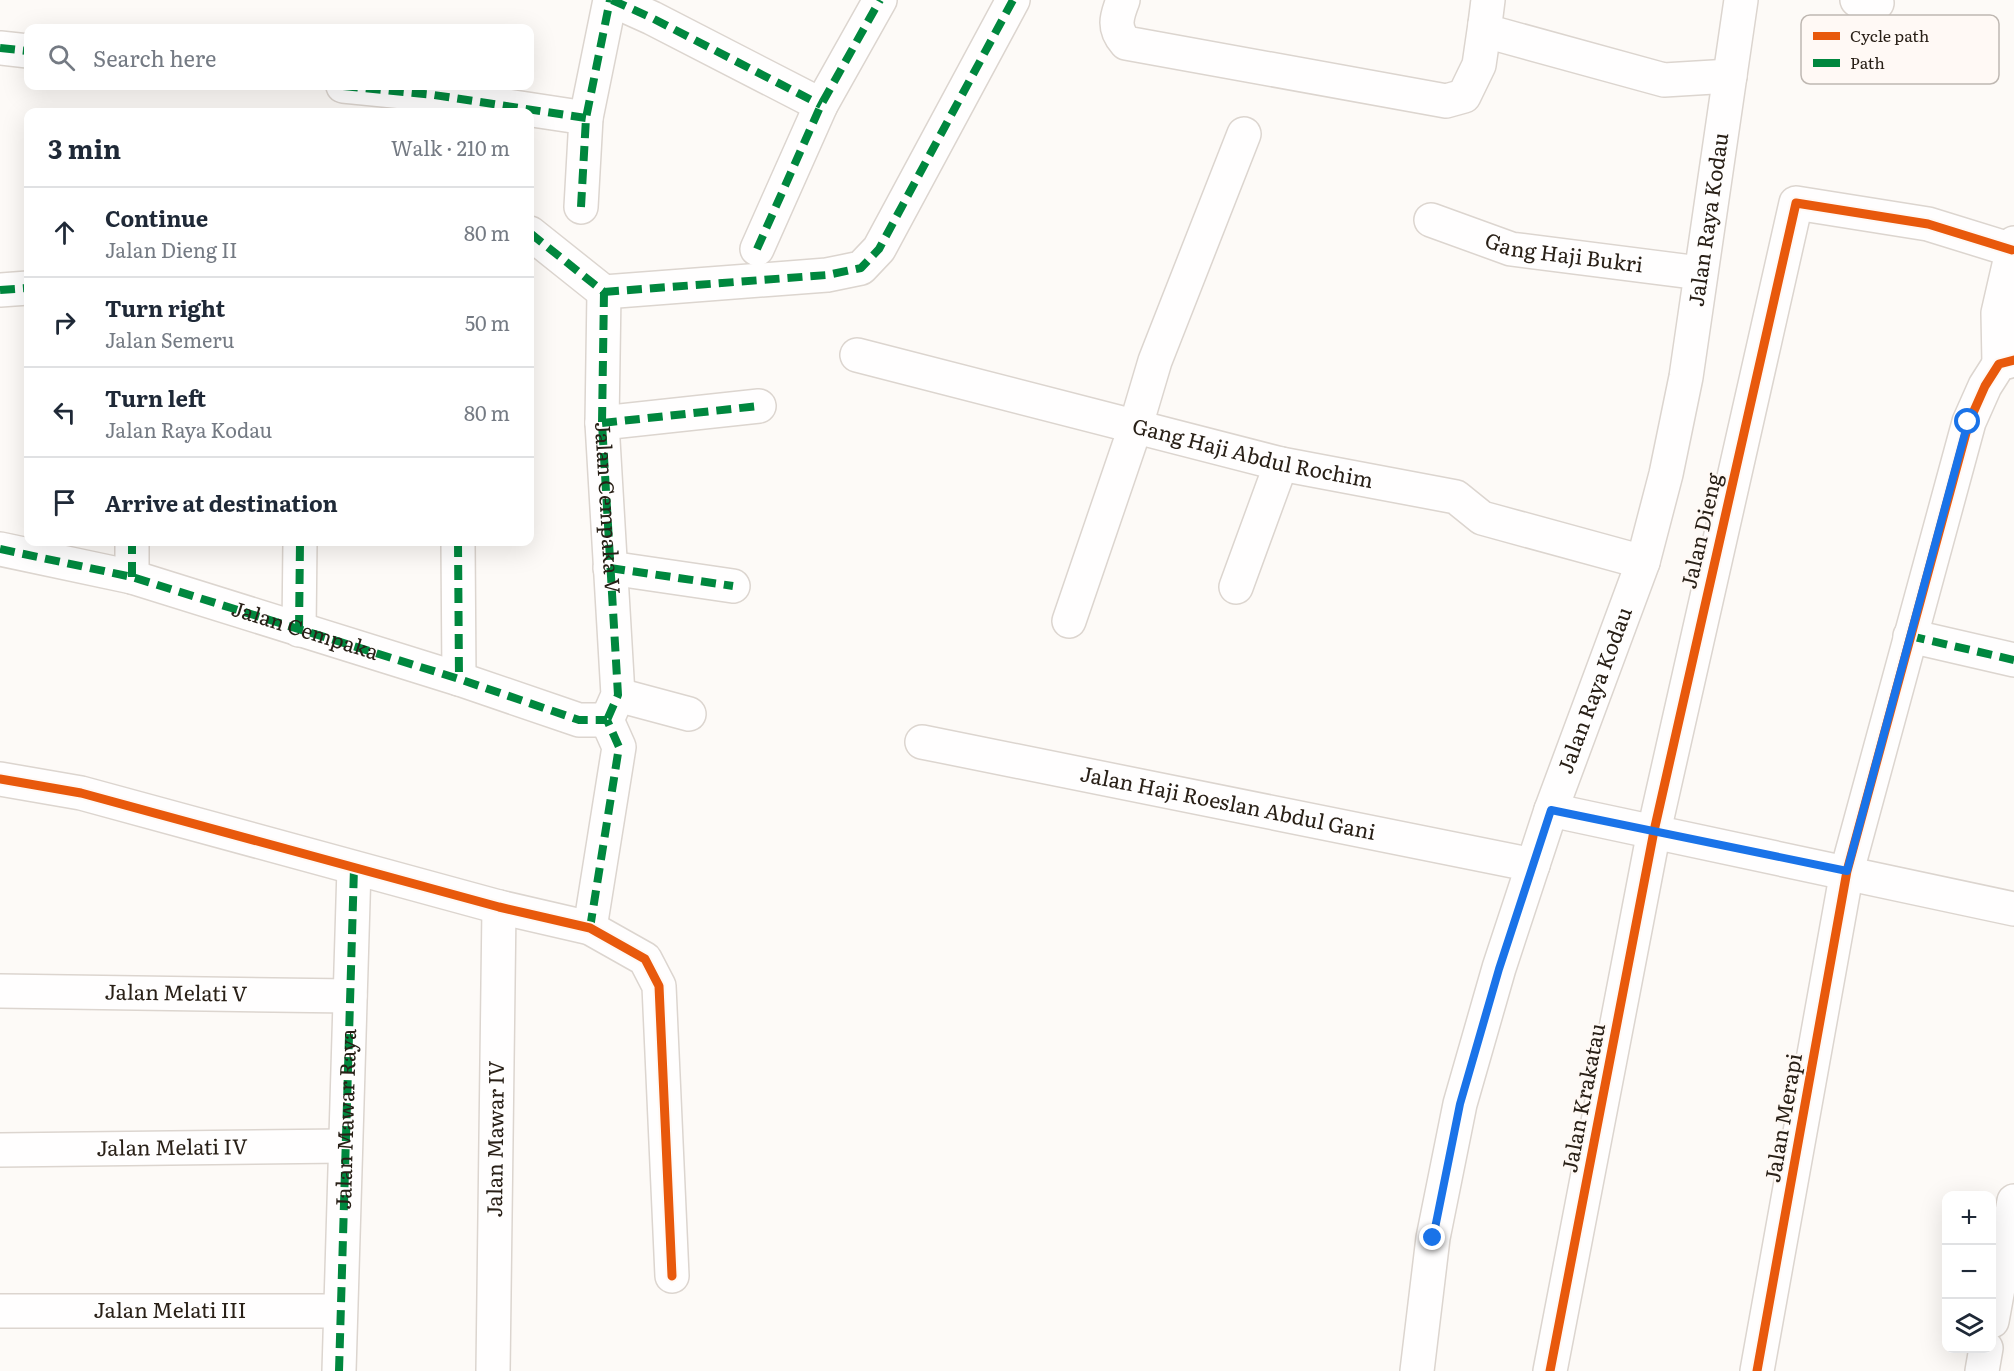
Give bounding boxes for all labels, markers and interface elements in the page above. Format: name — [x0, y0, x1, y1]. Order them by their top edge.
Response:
legend — [1801, 15, 1999, 84]
text: Cycle path — [1850, 23, 1930, 47]
search box — [24, 24, 534, 90]
icon: search — [45, 41, 78, 74]
text: Search here — [93, 41, 216, 74]
text: Path — [1850, 50, 1885, 74]
text: 3 min — [48, 128, 121, 167]
street label: Jalan Raya Kodau — [1678, 130, 1734, 308]
text: Walk · 210 m — [391, 132, 510, 162]
text: Continue — [105, 201, 208, 234]
icon: ahead — [48, 216, 81, 249]
text: 80 m — [464, 217, 510, 247]
street label: Gang Haji Bukri — [1481, 223, 1645, 279]
text: Jalan Dieng II — [105, 234, 238, 264]
text: Turn right — [105, 291, 225, 324]
icon: right — [48, 306, 81, 339]
text: 50 m — [465, 307, 510, 337]
text: Jalan Semeru — [105, 324, 234, 354]
text: Turn left — [105, 381, 206, 414]
icon: left — [48, 396, 81, 429]
text: 80 m — [464, 397, 510, 427]
street label: Gang Haji Abdul Rochim — [1130, 408, 1376, 494]
route start — [1954, 408, 1980, 434]
text: Jalan Raya Kodau — [105, 414, 272, 444]
street label: Jalan Cempaka V — [589, 421, 630, 595]
street label: Jalan Dieng — [1671, 469, 1728, 591]
icon: arrive — [48, 486, 81, 519]
text: Arrive at destination — [105, 486, 338, 519]
street label: Jalan Cempaka — [228, 591, 384, 666]
street label: Jalan Raya Kodau — [1548, 602, 1638, 777]
street label: Jalan Haji Roeslan Abdul Gani — [1078, 756, 1379, 846]
street label: Jalan Melati V — [104, 974, 248, 1008]
street label: Jalan Krakatau — [1552, 1020, 1611, 1175]
street label: Jalan Mawar Raya — [326, 1027, 362, 1210]
street label: Jalan Merapi — [1755, 1050, 1808, 1185]
street label: Jalan Mawar IV — [477, 1060, 510, 1218]
street label: Jalan Melati IV — [96, 1129, 248, 1162]
map controls — [1942, 1191, 1996, 1353]
button: + — [1942, 1191, 1996, 1245]
route end — [1419, 1224, 1445, 1250]
button: − — [1942, 1245, 1996, 1299]
street label: Jalan Melati III — [94, 1293, 246, 1324]
button: layers — [1942, 1299, 1996, 1353]

